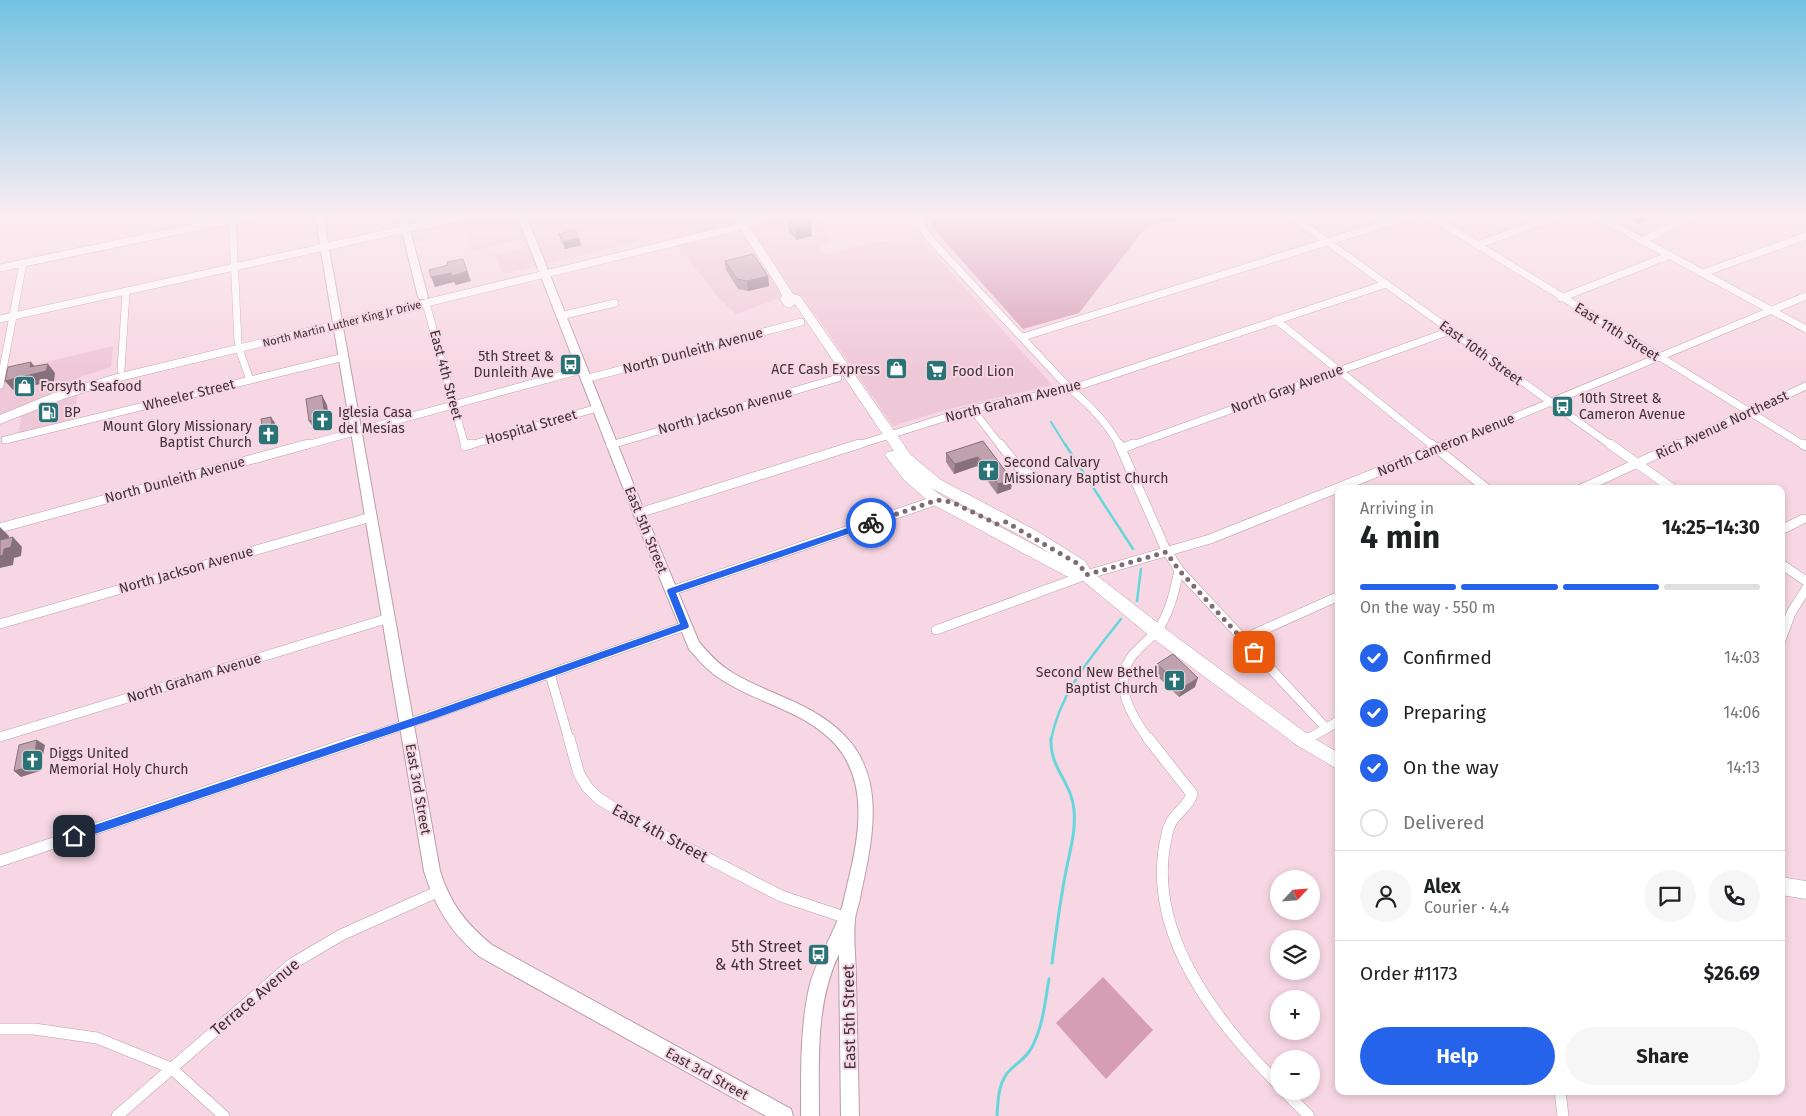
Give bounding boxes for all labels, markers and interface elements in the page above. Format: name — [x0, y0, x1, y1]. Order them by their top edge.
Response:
street label: North Martin Luther King Jr Drive — [261, 298, 423, 350]
street label: East 11th Street — [1571, 299, 1663, 365]
street label: East 10th Street — [1436, 317, 1527, 390]
street label: North Dunleith Avenue — [621, 324, 765, 378]
street label: East 4th Street — [426, 328, 466, 423]
place label: 5th Street & Dunleith Ave — [474, 348, 554, 381]
bus stop icon: 5th Street & Dunleith Ave — [558, 352, 582, 376]
shop icon: ACE Cash Express — [884, 357, 908, 381]
supermarket icon: Food Lion — [924, 359, 948, 383]
place label: ACE Cash Express — [771, 361, 880, 378]
street label: North Gray Avenue — [1228, 361, 1346, 417]
place label: Food Lion — [952, 363, 1014, 380]
shop icon: Forsyth Seafood — [12, 374, 36, 398]
street label: Wheeler Street — [141, 375, 237, 415]
street label: North Graham Avenue — [943, 376, 1083, 426]
place label: Forsyth Seafood — [40, 378, 142, 395]
street label: North Jackson Avenue — [656, 384, 794, 438]
street label: Rich Avenue Northeast — [1653, 386, 1792, 463]
place label: 10th Street & Cameron Avenue — [1579, 390, 1685, 423]
bus stop icon: 10th Street & Cameron Avenue — [1551, 394, 1575, 418]
fuel station icon: BP — [36, 400, 60, 424]
place label: BP — [64, 404, 81, 421]
place label: Iglesia Casa del Mesías — [338, 404, 412, 437]
street label: Hospital Street — [483, 406, 580, 448]
church icon: Iglesia Casa del Mesías — [310, 408, 334, 432]
street label: North Cameron Avenue — [1375, 410, 1517, 480]
place label: Mount Glory Missionary Baptist Church — [103, 418, 252, 451]
church icon: Mount Glory Missionary Baptist Church — [256, 422, 280, 446]
street label: North Dunleith Avenue — [103, 453, 247, 507]
place label: Second Calvary Missionary Baptist Church — [1004, 454, 1168, 487]
church icon: Second Calvary Missionary Baptist Church — [976, 458, 1000, 482]
street label: East 5th Street — [621, 484, 671, 577]
courier — [846, 498, 896, 548]
text: Arriving in — [1360, 499, 1434, 518]
icon: bike — [857, 509, 885, 537]
text: 14:25–14:30 — [1662, 516, 1760, 539]
text: 4 min — [1360, 518, 1440, 556]
street label: North Jackson Avenue — [117, 543, 255, 597]
text: On the way · 550 m — [1360, 598, 1496, 617]
pin — [1233, 631, 1275, 673]
icon: bag — [1240, 638, 1268, 666]
icon: check — [1360, 644, 1388, 672]
text: Confirmed — [1403, 646, 1492, 669]
text: 14:03 — [1724, 648, 1760, 667]
street label: North Graham Avenue — [125, 649, 263, 707]
place label: Second New Bethel Baptist Church — [1036, 664, 1158, 697]
church icon: Second New Bethel Baptist Church — [1162, 668, 1186, 692]
icon: check — [1360, 699, 1388, 727]
text: Preparing — [1403, 701, 1486, 724]
text: 14:06 — [1723, 703, 1760, 722]
street label: East 3rd Street — [402, 742, 435, 837]
place label: Diggs United Memorial Holy Church — [49, 745, 189, 778]
church icon: Diggs United Memorial Holy Church — [21, 749, 45, 773]
icon: check — [1360, 754, 1388, 782]
text: On the way — [1403, 756, 1499, 779]
text: 14:13 — [1726, 758, 1760, 777]
street label: East 4th Street — [609, 800, 711, 866]
text: Delivered — [1403, 811, 1485, 834]
pin — [53, 815, 95, 857]
icon: home — [60, 822, 88, 850]
north arrow — [1270, 870, 1320, 920]
map controls — [1270, 870, 1320, 1100]
button: person — [1360, 870, 1412, 922]
button: chat — [1644, 870, 1696, 922]
button: phone — [1708, 870, 1760, 922]
text: Alex — [1424, 875, 1461, 898]
text: Courier · 4.4 — [1424, 898, 1510, 917]
button: layers — [1270, 930, 1320, 980]
place label: 5th Street & 4th Street — [715, 937, 802, 974]
bus stop icon: 5th Street & 4th Street — [806, 943, 830, 967]
street label: Terrace Avenue — [207, 954, 303, 1040]
text: Order #1173 — [1360, 962, 1458, 985]
text: $26.69 — [1704, 962, 1760, 985]
street label: East 5th Street — [839, 964, 859, 1070]
button: + — [1270, 990, 1320, 1040]
button: Help — [1360, 1027, 1555, 1085]
button: Share — [1565, 1027, 1760, 1085]
street label: East 3rd Street — [663, 1044, 752, 1104]
button: − — [1270, 1050, 1320, 1100]

